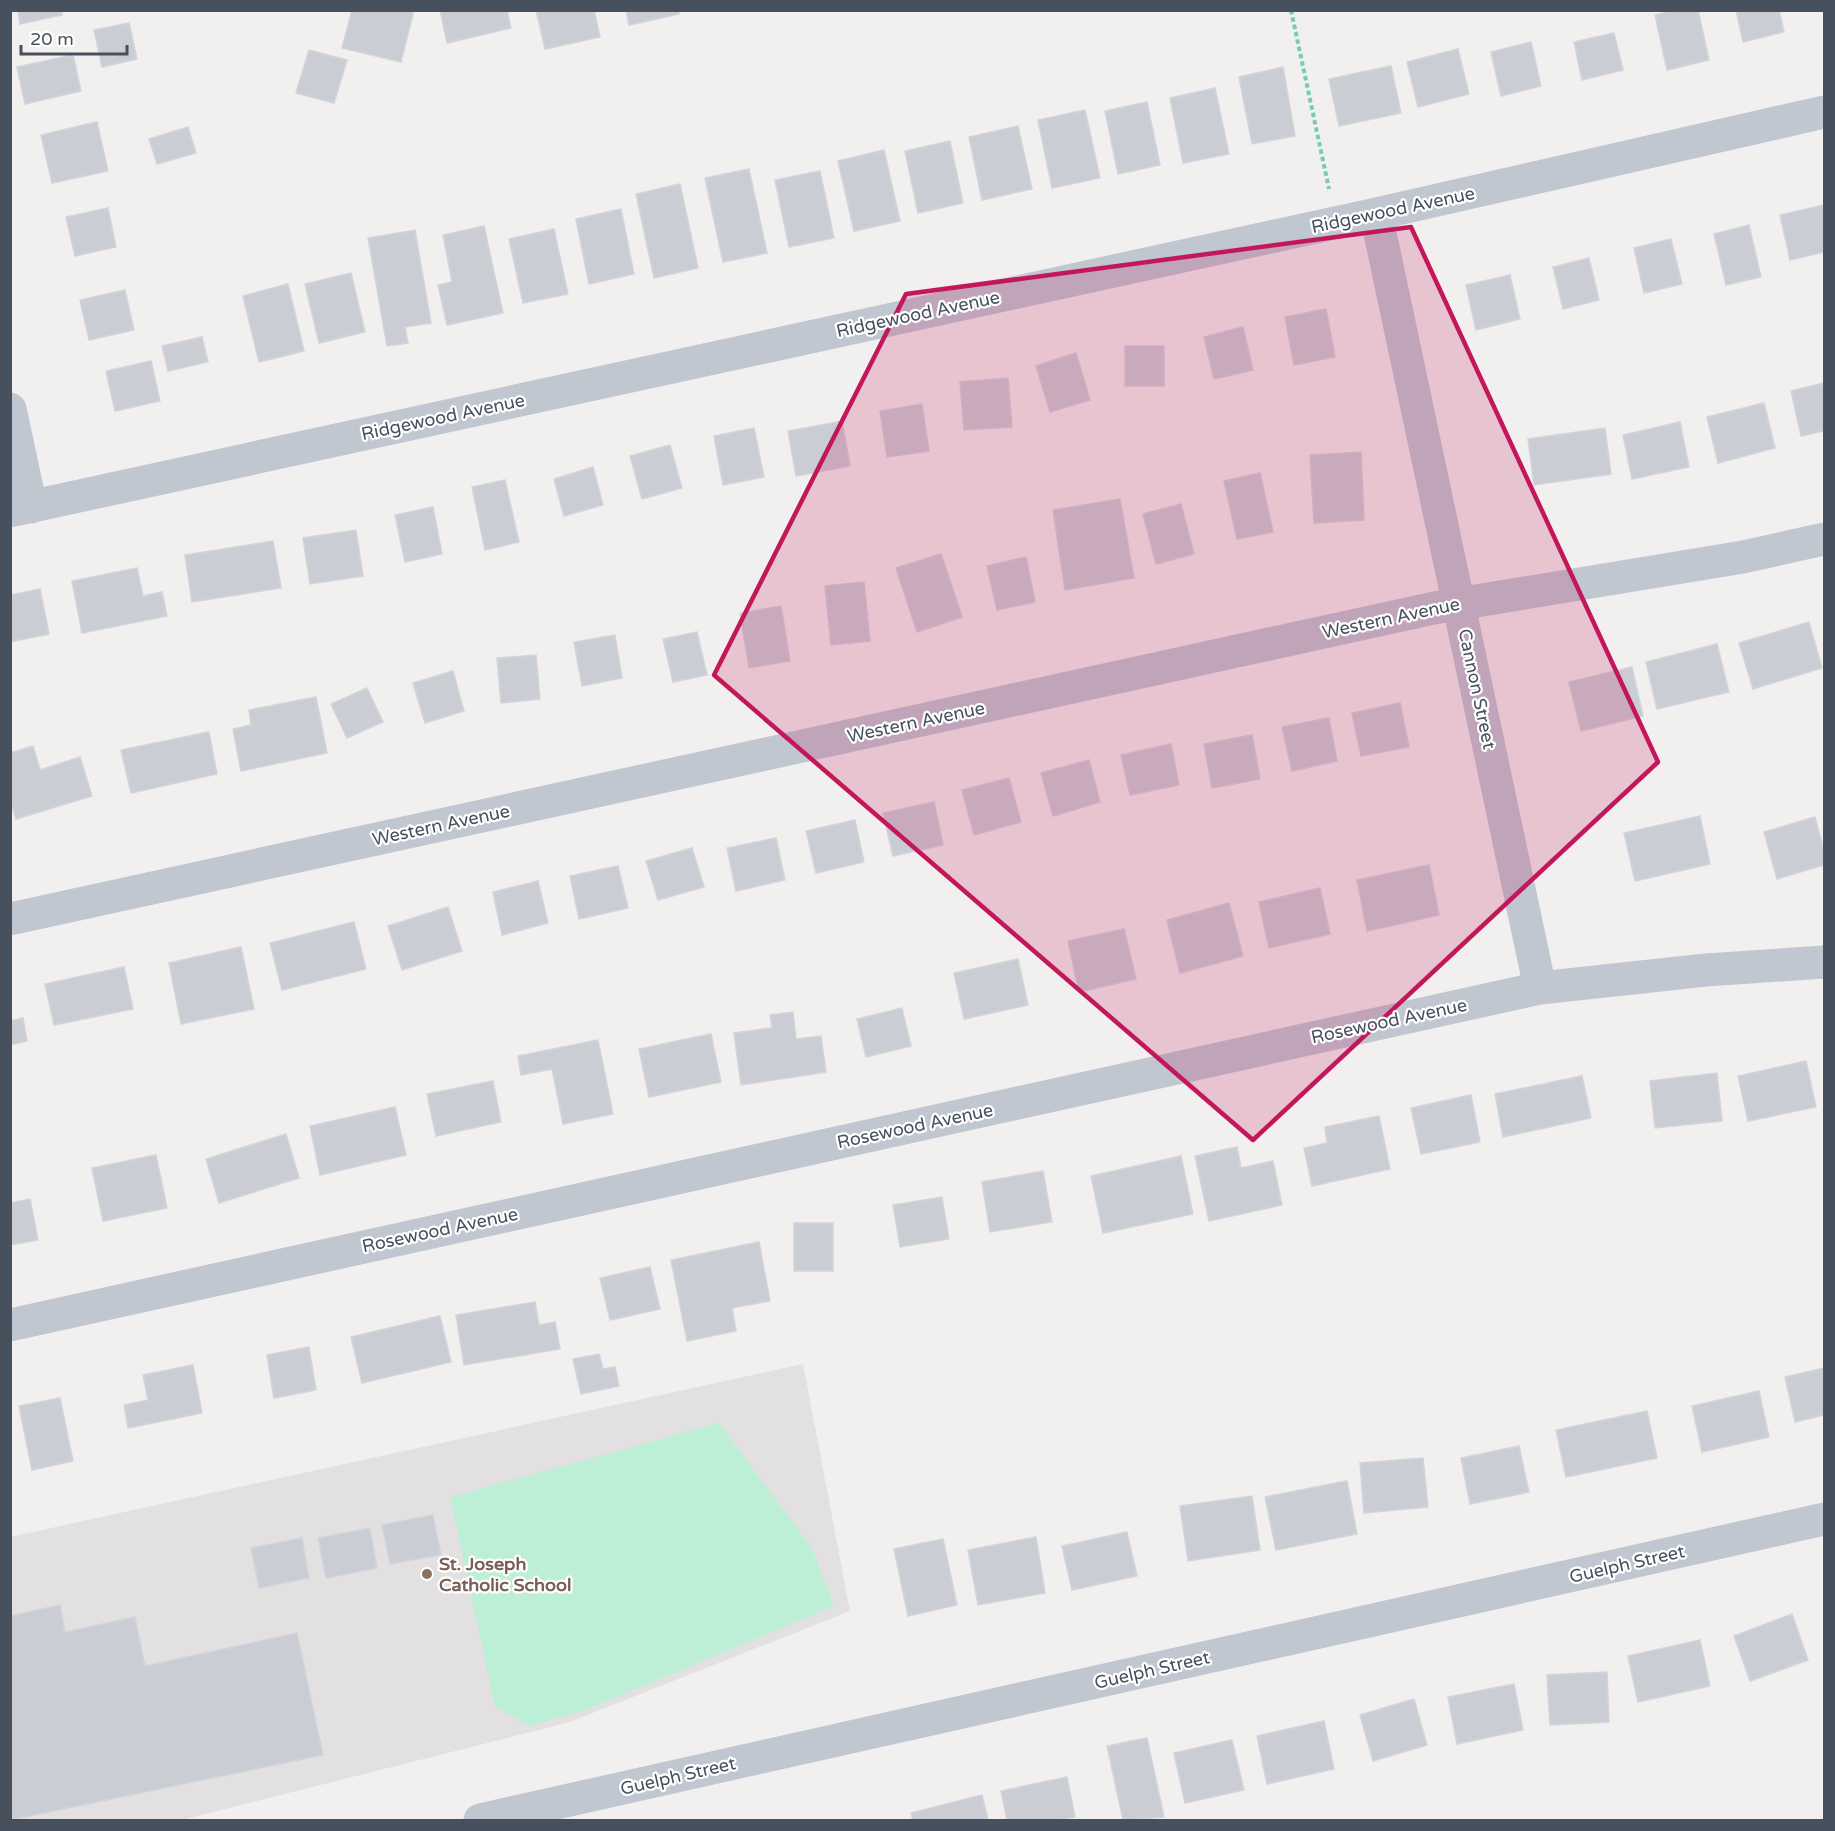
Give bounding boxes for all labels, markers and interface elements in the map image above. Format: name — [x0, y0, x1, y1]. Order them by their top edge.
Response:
scale bar — [21, 18, 128, 56]
text: 20 m — [30, 28, 74, 50]
street label: Ridgewood Avenue — [1309, 182, 1477, 238]
street label: Ridgewood Avenue — [834, 286, 1002, 342]
street label: Ridgewood Avenue — [359, 389, 527, 445]
street label: Western Avenue — [1320, 593, 1462, 643]
street label: Cannon Street — [1453, 627, 1501, 751]
street label: Western Avenue — [845, 697, 987, 747]
street label: Western Avenue — [370, 800, 512, 850]
street label: Rosewood Avenue — [1309, 994, 1469, 1048]
street label: Rosewood Avenue — [835, 1099, 995, 1153]
street label: Rosewood Avenue — [360, 1203, 520, 1257]
street label: Guelph Street — [1567, 1540, 1687, 1588]
place label: St. Joseph Catholic School — [439, 1553, 571, 1596]
marker: St. Joseph Catholic School — [420, 1567, 434, 1581]
street label: Guelph Street — [1092, 1646, 1212, 1694]
street label: Guelph Street — [618, 1752, 738, 1800]

